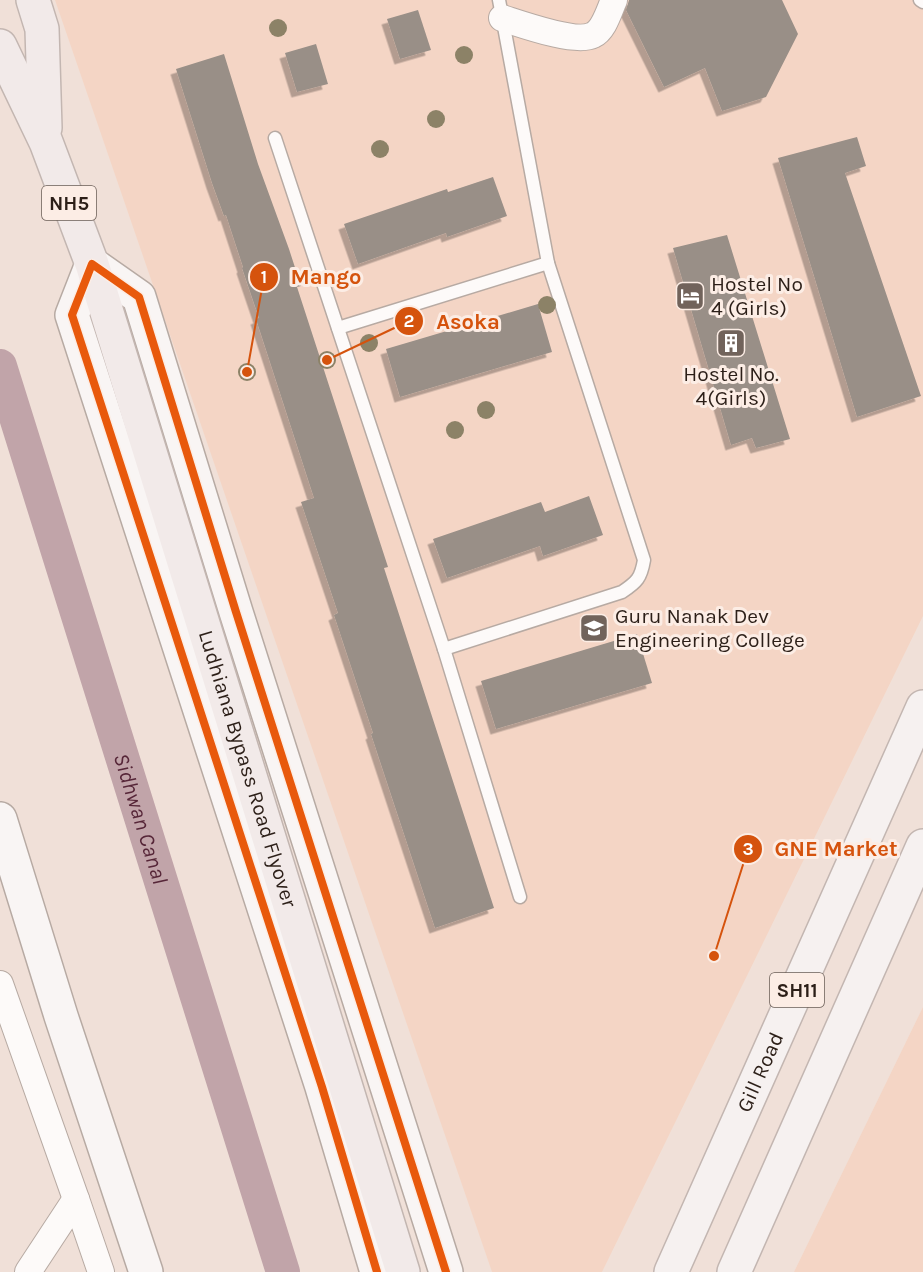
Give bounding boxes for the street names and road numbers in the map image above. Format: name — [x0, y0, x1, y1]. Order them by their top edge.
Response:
road number: NH5 — [42, 186, 96, 220]
street label: Ludhiana Bypass Road Flyover — [194, 627, 302, 911]
road number: SH11 — [770, 973, 824, 1007]
street label: Gill Road — [732, 1028, 788, 1116]

